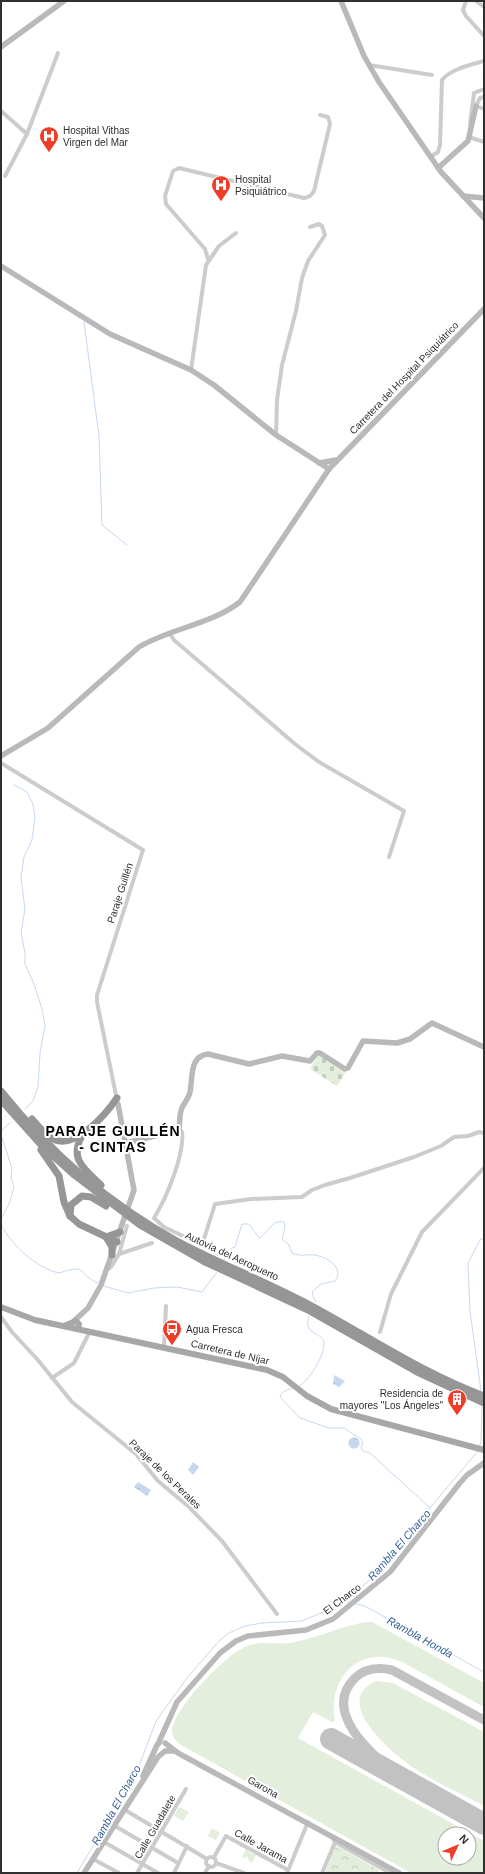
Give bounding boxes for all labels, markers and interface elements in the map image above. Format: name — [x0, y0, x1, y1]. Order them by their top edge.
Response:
hospital icon: Hospital Vithas Virgen del Mar — [38, 125, 60, 153]
place label: Hospital Vithas Virgen del Mar — [63, 125, 130, 148]
hospital icon: Hospital Psiquiátrico — [210, 174, 232, 202]
place label: Hospital Psiquiátrico — [235, 174, 287, 197]
street label: Carretera del Hospital Psiquiátrico — [347, 319, 461, 436]
street label: Paraje Guillén — [105, 861, 135, 925]
district label: PARAJE GUILLÉN - CINTAS — [45, 1123, 181, 1155]
street label: Autovía del Aeropuerto — [184, 1230, 281, 1283]
bus stop icon: Agua Fresca — [161, 1318, 183, 1346]
place label: Agua Fresca — [186, 1324, 243, 1335]
street label: Carretera de Níjar — [190, 1338, 271, 1367]
place label: Residencia de mayores "Los Ángeles" — [340, 1388, 443, 1411]
building icon: Residencia de mayores "Los Ángeles" — [446, 1388, 468, 1416]
street label: Paraje de los Perales — [127, 1437, 203, 1511]
water label: Rambla El Charco — [365, 1507, 433, 1583]
street label: El Charco — [321, 1581, 363, 1617]
water label: Rambla Honda — [385, 1614, 455, 1660]
water label: Rambla El Charco — [89, 1763, 143, 1847]
street label: Garona — [246, 1774, 281, 1800]
street label: Calle Guadalete — [132, 1793, 178, 1861]
north arrow — [437, 1826, 477, 1866]
street label: Calle Jarama — [233, 1827, 290, 1865]
text: N — [457, 1832, 471, 1846]

